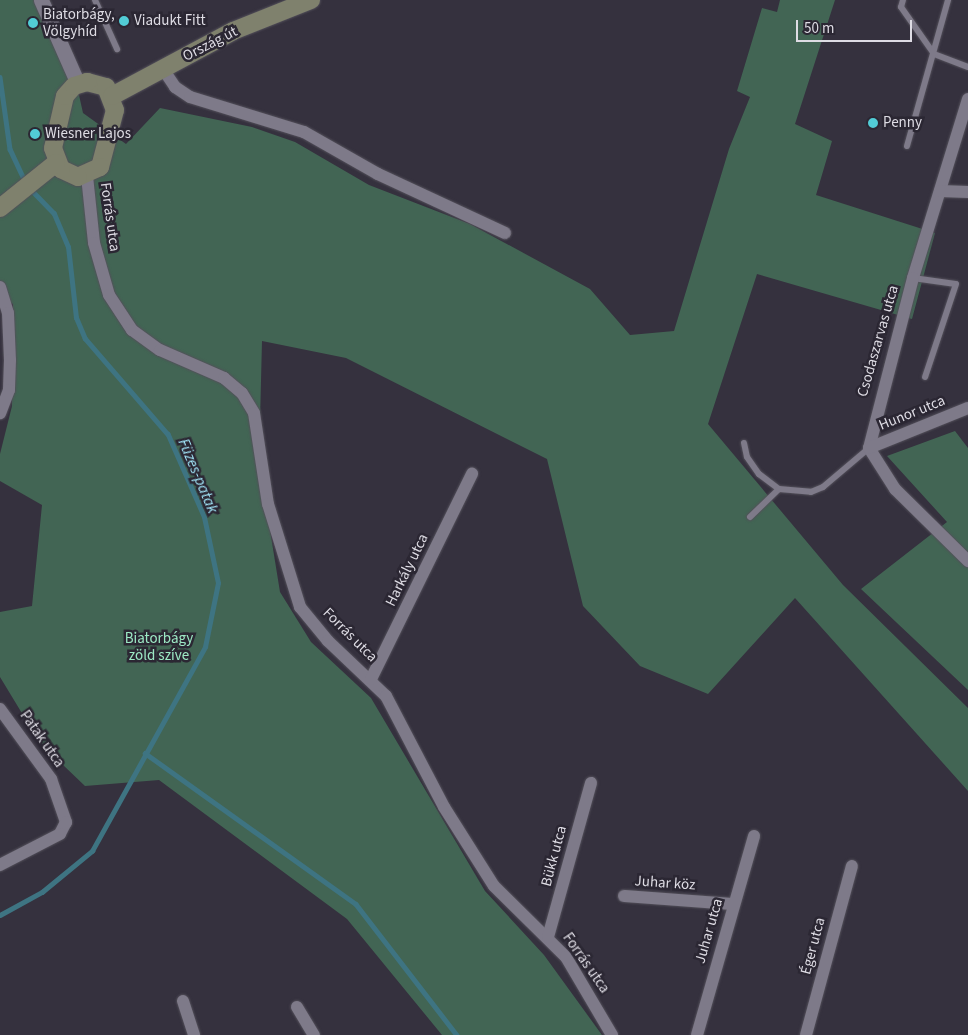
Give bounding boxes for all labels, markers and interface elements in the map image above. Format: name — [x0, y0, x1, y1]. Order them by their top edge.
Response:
place label: Biatorbágy, Völgyhíd — [43, 5, 115, 40]
scale bar — [798, 10, 914, 42]
place label: Viadukt Fitt — [134, 12, 206, 30]
marker: Viadukt Fitt — [118, 15, 130, 27]
marker: Biatorbágy, Völgyhíd — [27, 17, 39, 29]
text: 50 m — [804, 18, 834, 39]
street label: Ország út — [180, 23, 240, 65]
place label: Penny — [883, 114, 922, 132]
marker: Penny — [867, 117, 879, 129]
place label: Wiesner Lajos — [45, 125, 131, 143]
marker: Wiesner Lajos — [29, 128, 41, 140]
street label: Forrás utca — [96, 181, 124, 253]
street label: Csodaszarvas utca — [853, 283, 903, 399]
street label: Hunor utca — [876, 392, 948, 434]
water label: Füzes-patak — [174, 436, 222, 516]
street label: Harkály utca — [382, 531, 432, 609]
street label: Forrás utca — [319, 604, 381, 666]
park label: Biatorbágy zöld szíve — [125, 629, 193, 664]
street label: Patak utca — [16, 707, 68, 771]
street label: Bükk utca — [537, 824, 571, 888]
street label: Juhar köz — [634, 872, 696, 894]
street label: Juhar utca — [691, 897, 727, 965]
street label: Éger utca — [797, 916, 829, 976]
street label: Forrás utca — [559, 929, 613, 997]

